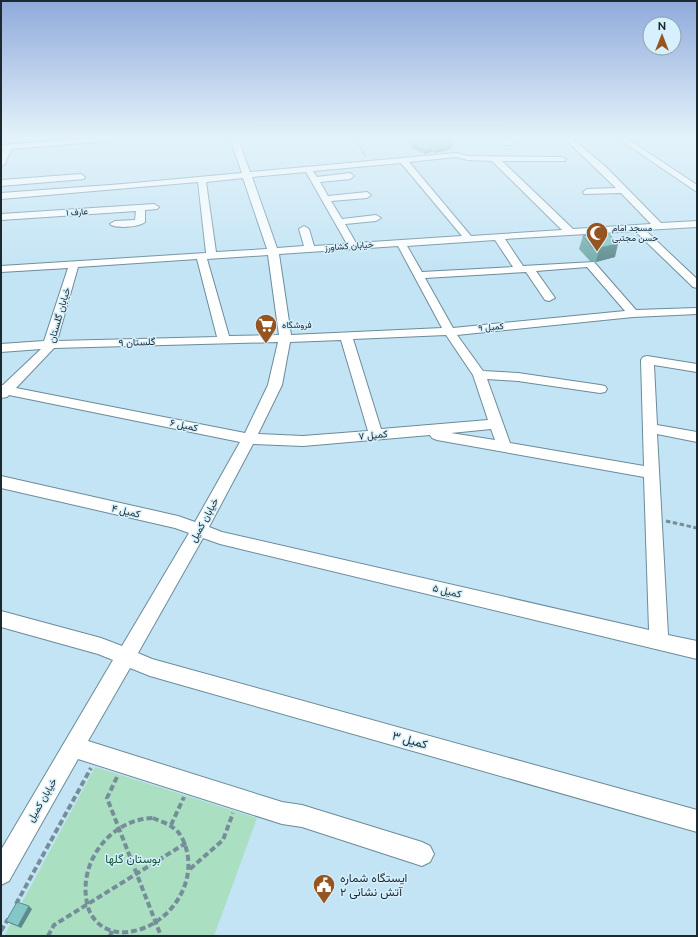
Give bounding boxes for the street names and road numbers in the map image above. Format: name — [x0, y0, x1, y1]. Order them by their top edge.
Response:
street label: عارف ۱ — [66, 206, 89, 219]
street label: خیابان کشاورز — [323, 239, 374, 254]
street label: خیابان گلستان — [46, 286, 73, 344]
street label: کمیل ۹ — [478, 321, 504, 333]
street label: گلستان ۹ — [118, 336, 156, 348]
street label: کمیل ۶ — [169, 417, 200, 434]
street label: کمیل ۷ — [358, 428, 389, 443]
street label: خیابان کمیل — [187, 496, 222, 544]
street label: کمیل ۴ — [110, 502, 142, 521]
street label: کمیل ۵ — [431, 582, 463, 601]
street label: کمیل ۳ — [390, 728, 429, 753]
street label: خیابان کمیل — [25, 776, 60, 824]

